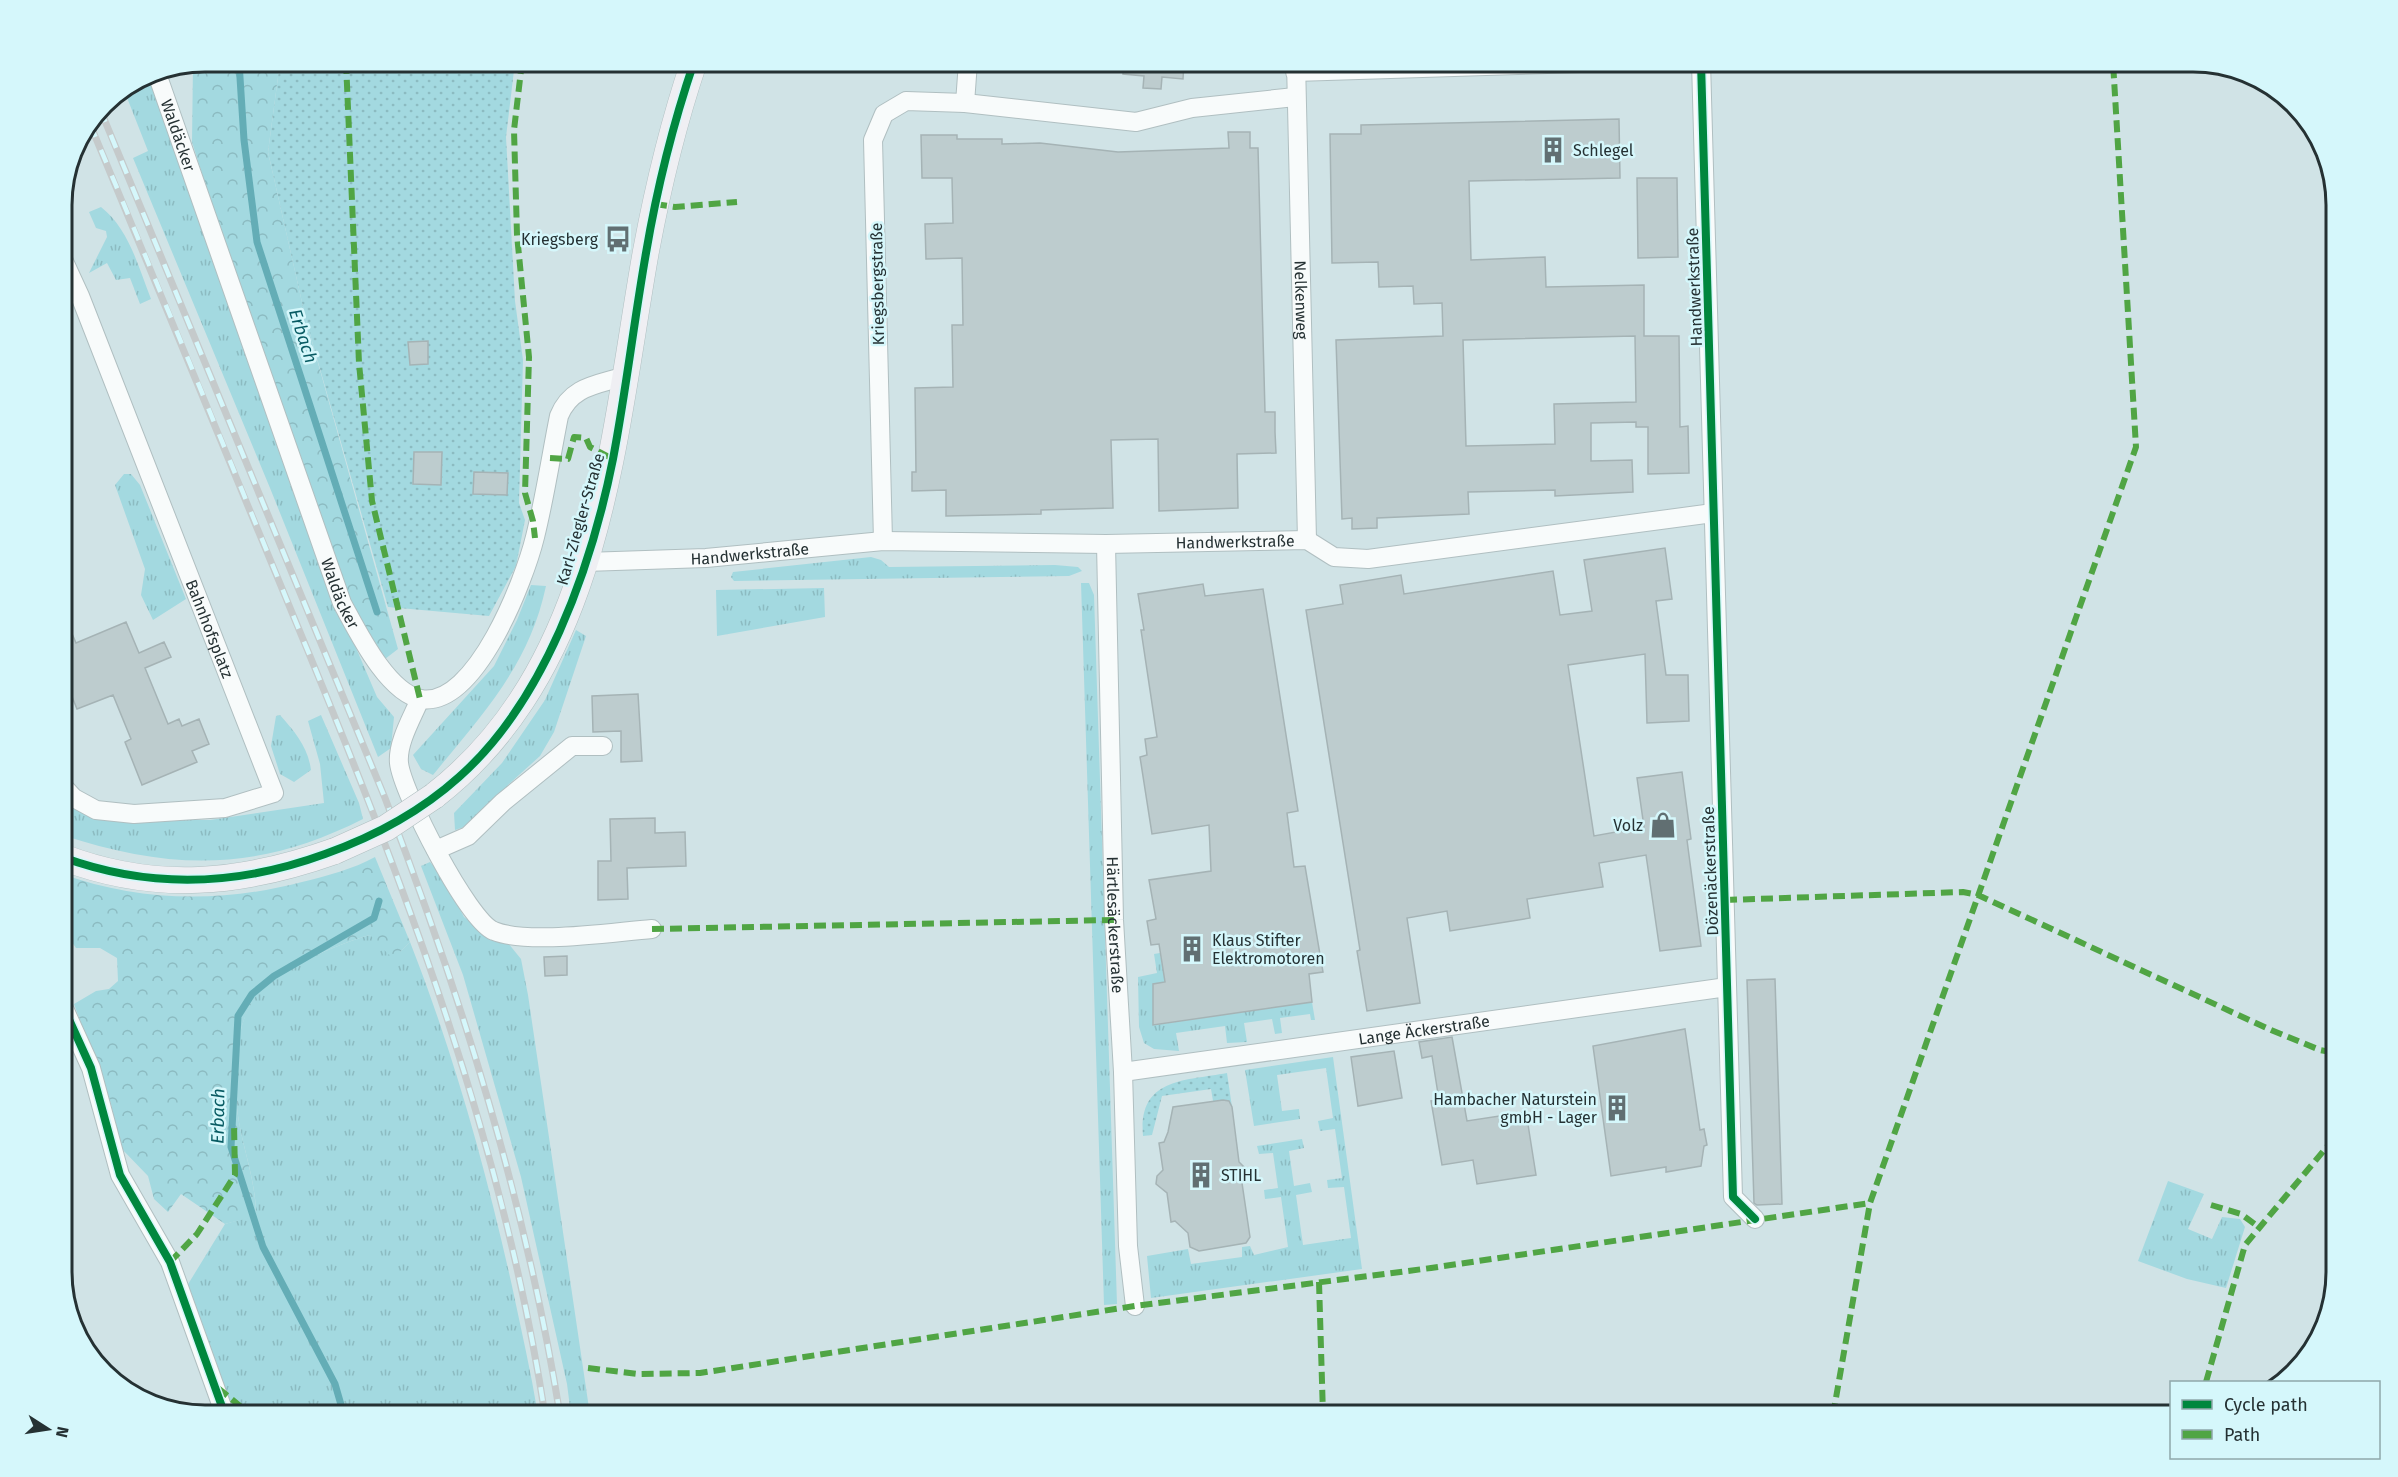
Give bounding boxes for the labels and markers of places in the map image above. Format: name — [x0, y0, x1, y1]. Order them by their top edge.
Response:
building icon: Schlegel — [1538, 135, 1568, 165]
place label: Schlegel — [1573, 141, 1634, 160]
bus stop icon: Kriegsberg — [603, 224, 633, 254]
place label: Kriegsberg — [521, 230, 599, 249]
shop icon: Volz — [1648, 810, 1678, 840]
place label: Volz — [1613, 816, 1643, 835]
place label: Klaus Stifter Elektromotoren — [1212, 931, 1325, 968]
building icon: Klaus Stifter Elektromotoren — [1177, 934, 1207, 964]
place label: Hambacher Naturstein gmbH - Lager — [1433, 1090, 1598, 1127]
building icon: Hambacher Naturstein gmbH - Lager — [1602, 1093, 1632, 1123]
building icon: STIHL — [1186, 1160, 1216, 1190]
place label: STIHL — [1221, 1166, 1261, 1185]

